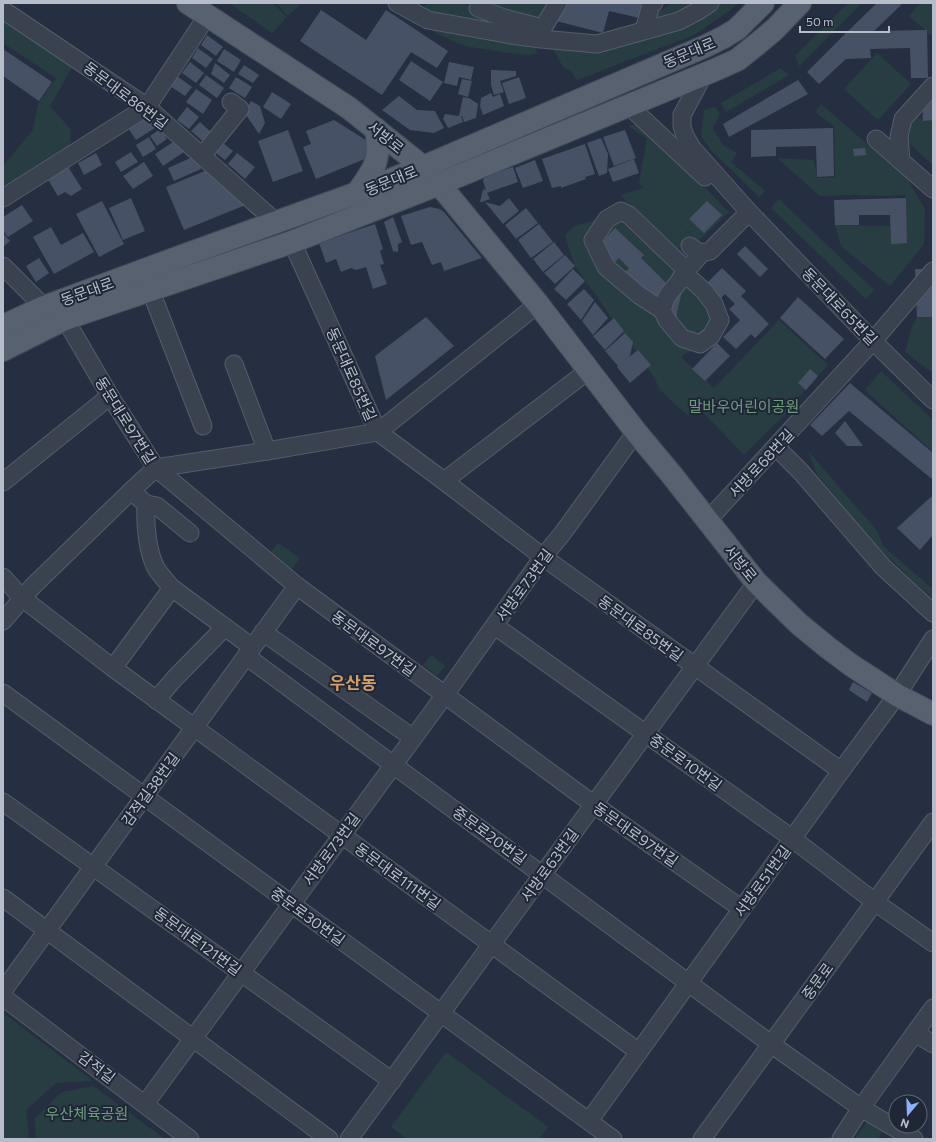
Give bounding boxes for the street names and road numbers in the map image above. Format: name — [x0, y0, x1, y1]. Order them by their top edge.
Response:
street label: 동문대로 — [660, 33, 718, 71]
street label: 동문대로86번길 — [80, 57, 172, 133]
street label: 서방로 — [364, 117, 408, 157]
street label: 동문대로 — [362, 161, 420, 199]
street label: 동문대로65번길 — [799, 264, 881, 348]
street label: 동문대로 — [58, 273, 116, 309]
street label: 동문대로85번길 — [323, 324, 381, 424]
street label: 동문대로97번길 — [92, 373, 160, 467]
street label: 서방로68번길 — [725, 425, 797, 501]
street label: 서방로 — [721, 541, 761, 585]
street label: 서방로73번길 — [492, 545, 556, 625]
street label: 동문대로85번길 — [595, 591, 687, 665]
street label: 동문대로97번길 — [328, 606, 420, 680]
street label: 중문로10번길 — [646, 730, 726, 794]
street label: 감적길38번길 — [117, 749, 183, 829]
street label: 동문대로97번길 — [590, 798, 682, 870]
street label: 중문로20번길 — [449, 802, 531, 868]
street label: 서방로73번길 — [299, 809, 363, 889]
street label: 서방로63번길 — [516, 825, 582, 905]
street label: 동문대로111번길 — [351, 839, 445, 913]
street label: 서방로51번길 — [730, 842, 794, 920]
street label: 중문로30번길 — [267, 883, 349, 949]
street label: 동문대로121번길 — [151, 903, 245, 979]
street label: 중문로 — [798, 959, 836, 1003]
street label: 감적길 — [75, 1047, 119, 1087]

